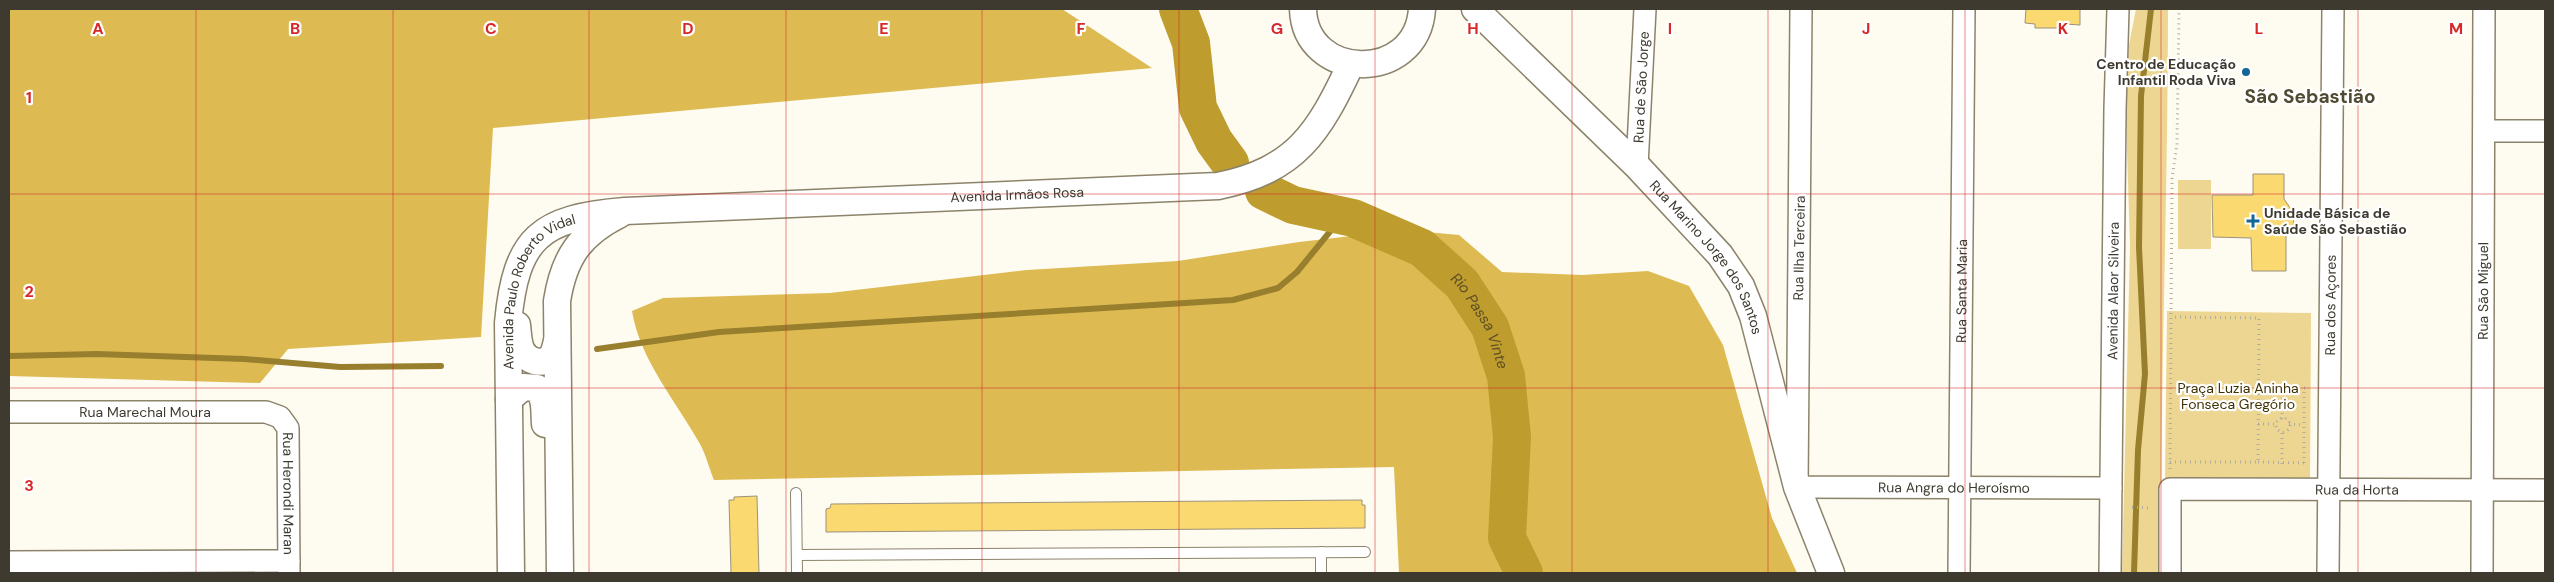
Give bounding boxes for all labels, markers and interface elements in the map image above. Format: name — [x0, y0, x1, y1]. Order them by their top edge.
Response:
text: A — [92, 18, 104, 39]
text: B — [290, 18, 300, 39]
text: C — [485, 18, 497, 39]
text: D — [682, 18, 694, 39]
text: E — [879, 18, 889, 39]
text: F — [1077, 18, 1086, 39]
text: G — [1271, 18, 1283, 39]
text: H — [1467, 18, 1479, 39]
text: I — [1668, 18, 1672, 39]
text: J — [1862, 18, 1870, 39]
text: K — [2058, 18, 2069, 39]
text: L — [2255, 18, 2264, 39]
text: M — [2449, 18, 2463, 39]
street label: Rua de São Jorge — [1629, 31, 1653, 143]
place label: Centro de Educação Infantil Roda Viva — [2096, 55, 2236, 89]
marker: Centro de Educação Infantil Roda Viva — [2240, 66, 2252, 78]
district label: São Sebastião — [2244, 84, 2376, 109]
text: 1 — [26, 87, 32, 108]
street label: Rua Marino Jorge dos Santos — [1646, 176, 1766, 336]
street label: Avenida Irmãos Rosa — [950, 183, 1084, 206]
street label: Rua Ilha Terceira — [1789, 195, 1809, 301]
place label: Unidade Básica de Saúde São Sebastião — [2264, 204, 2407, 238]
street label: Avenida Paulo Roberto Vidal — [499, 210, 577, 370]
marker: Unidade Básica de Saúde São Sebastião — [2246, 214, 2260, 228]
street label: Avenida Alaor Silveira — [2103, 222, 2123, 360]
street label: Rua Santa Maria — [1952, 239, 1971, 343]
street label: Rua São Miguel — [2474, 242, 2492, 340]
street label: Rua dos Açores — [2321, 255, 2340, 355]
water label: Rio Passa Vinte — [1446, 268, 1513, 372]
text: 2 — [24, 281, 34, 302]
park label: Praça Luzia Aninha Fonseca Gregório — [2177, 379, 2299, 413]
street label: Rua Marechal Moura — [79, 403, 211, 421]
street label: Rua Herondi Maran — [279, 432, 298, 555]
text: 3 — [24, 475, 34, 496]
street label: Rua Angra do Heroísmo — [1878, 478, 2030, 497]
street label: Rua da Horta — [2315, 480, 2399, 499]

